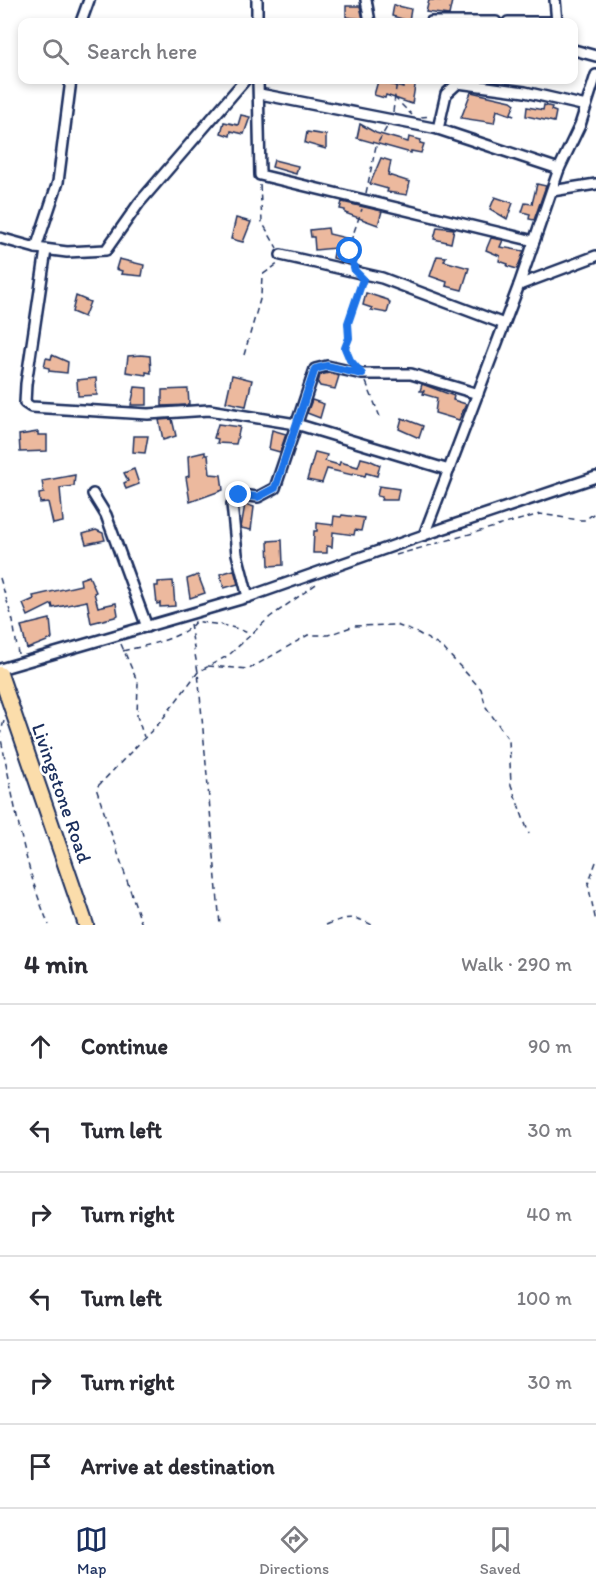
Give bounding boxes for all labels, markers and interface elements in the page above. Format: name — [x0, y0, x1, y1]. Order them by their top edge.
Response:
search box — [18, 18, 578, 84]
icon: search — [39, 35, 72, 68]
text: Search here — [87, 38, 197, 65]
route start — [336, 237, 362, 263]
route end — [225, 481, 251, 507]
street label: Livingstone Road — [27, 720, 97, 866]
text: 4 min — [24, 948, 88, 980]
text: Walk · 290 m — [461, 952, 572, 976]
icon: ahead — [24, 1030, 57, 1063]
text: Continue — [81, 1033, 168, 1060]
text: 90 m — [528, 1034, 572, 1058]
icon: left — [24, 1114, 57, 1147]
text: Turn left — [81, 1117, 162, 1144]
text: 30 m — [527, 1118, 572, 1142]
icon: right — [24, 1198, 57, 1231]
text: Turn right — [81, 1201, 175, 1228]
text: 40 m — [526, 1202, 572, 1226]
icon: left — [24, 1282, 57, 1315]
text: Turn left — [81, 1285, 162, 1312]
text: 100 m — [517, 1286, 572, 1310]
icon: right — [24, 1366, 57, 1399]
text: Turn right — [81, 1369, 175, 1396]
text: 30 m — [527, 1370, 572, 1394]
icon: arrive — [24, 1450, 57, 1483]
text: Arrive at destination — [81, 1453, 275, 1480]
tab: Map — [75, 1523, 108, 1578]
tab: Directions — [259, 1523, 329, 1578]
tab: Saved — [480, 1523, 521, 1578]

